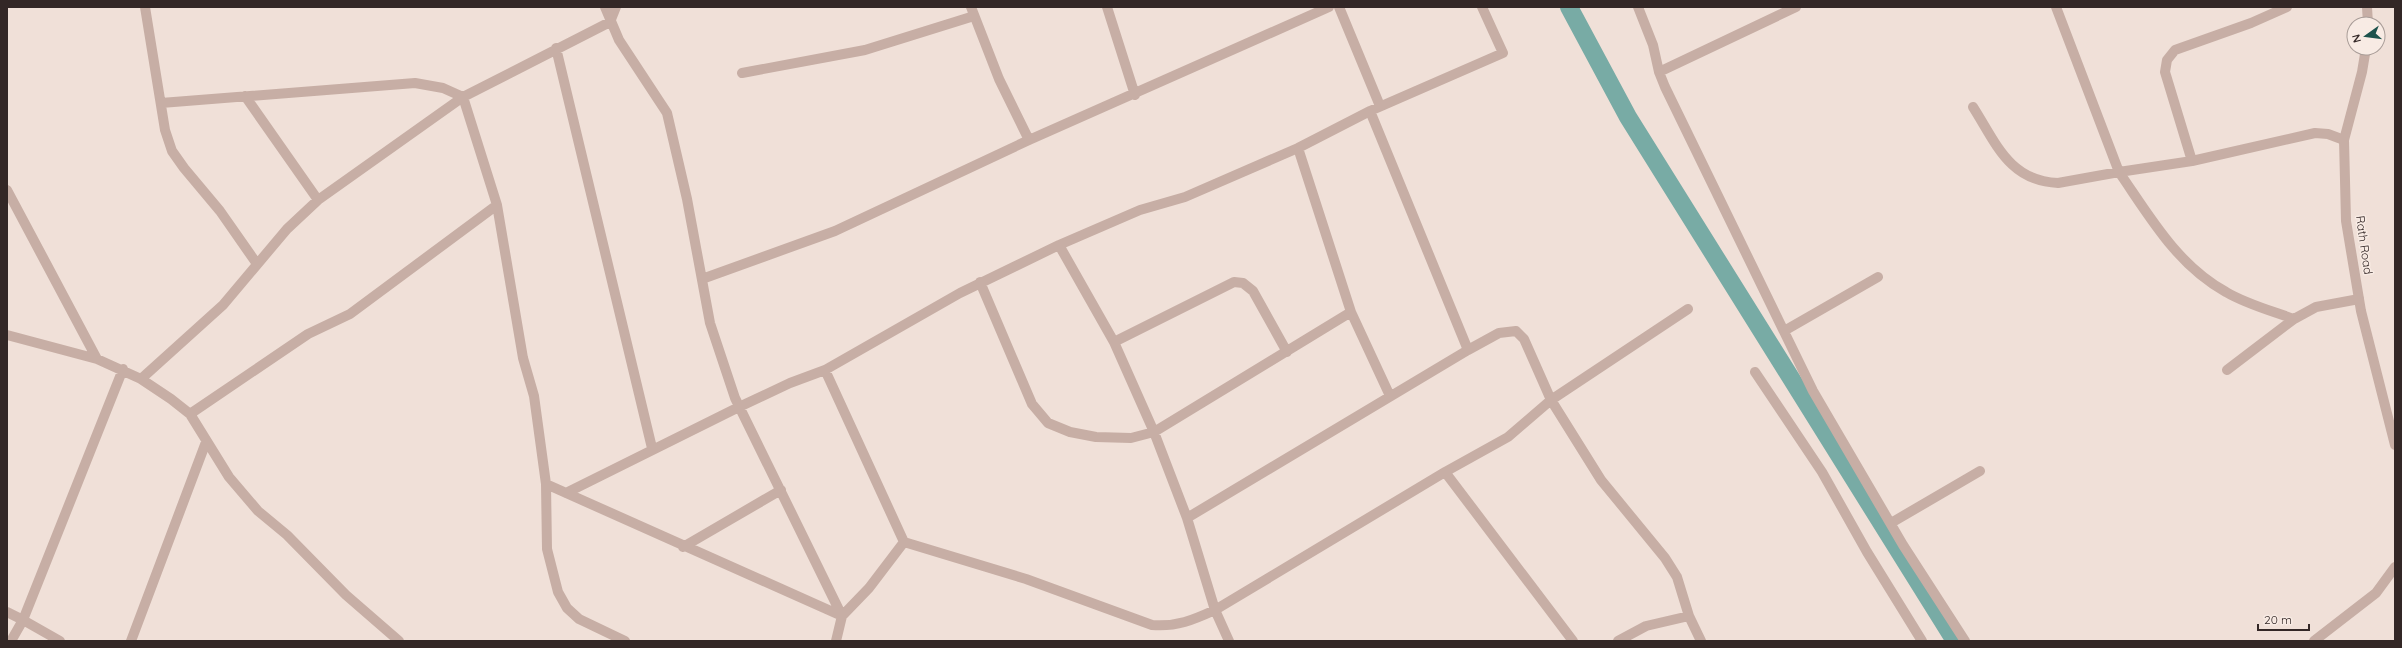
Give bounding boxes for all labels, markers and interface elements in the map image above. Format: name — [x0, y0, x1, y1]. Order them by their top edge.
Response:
north arrow — [2346, 16, 2386, 56]
text: N — [2349, 33, 2364, 44]
street label: Rath Road — [2353, 215, 2376, 275]
scale bar — [2258, 606, 2309, 632]
text: 20 m — [2264, 612, 2292, 627]

